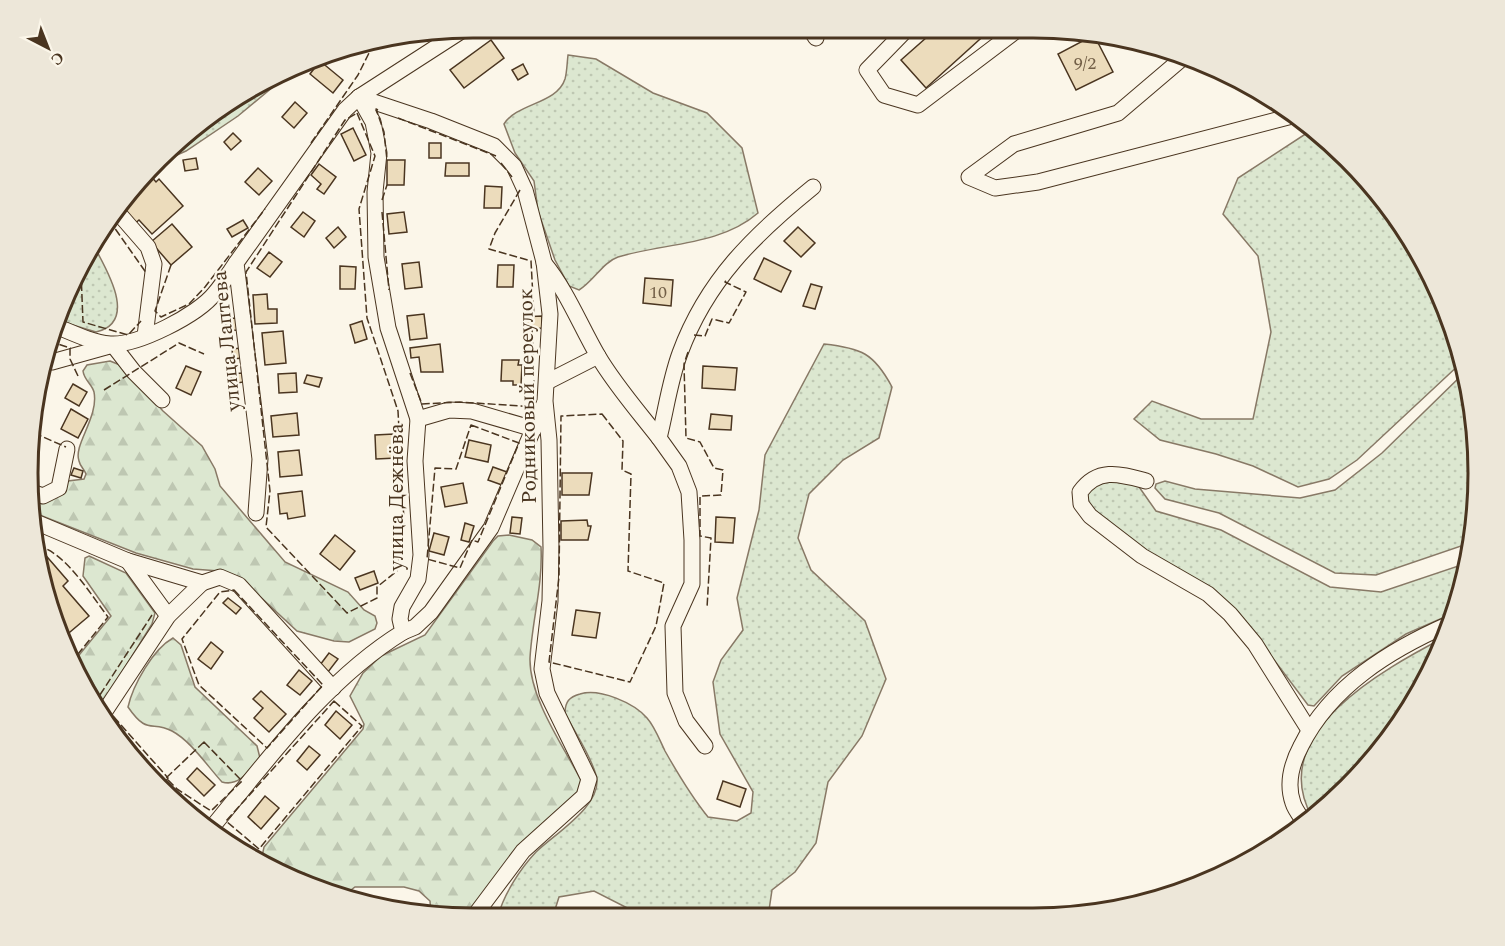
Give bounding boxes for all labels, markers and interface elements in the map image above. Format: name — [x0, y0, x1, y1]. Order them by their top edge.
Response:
north arrow — [18, 18, 78, 78]
text: С — [45, 46, 70, 71]
house number: 9/2 — [1074, 50, 1096, 77]
street label: улица Лаптева — [204, 268, 250, 414]
house number: 10 — [649, 279, 667, 306]
street label: Родниковый переулок — [510, 288, 546, 504]
street label: улица Дежнёва — [381, 423, 413, 572]

